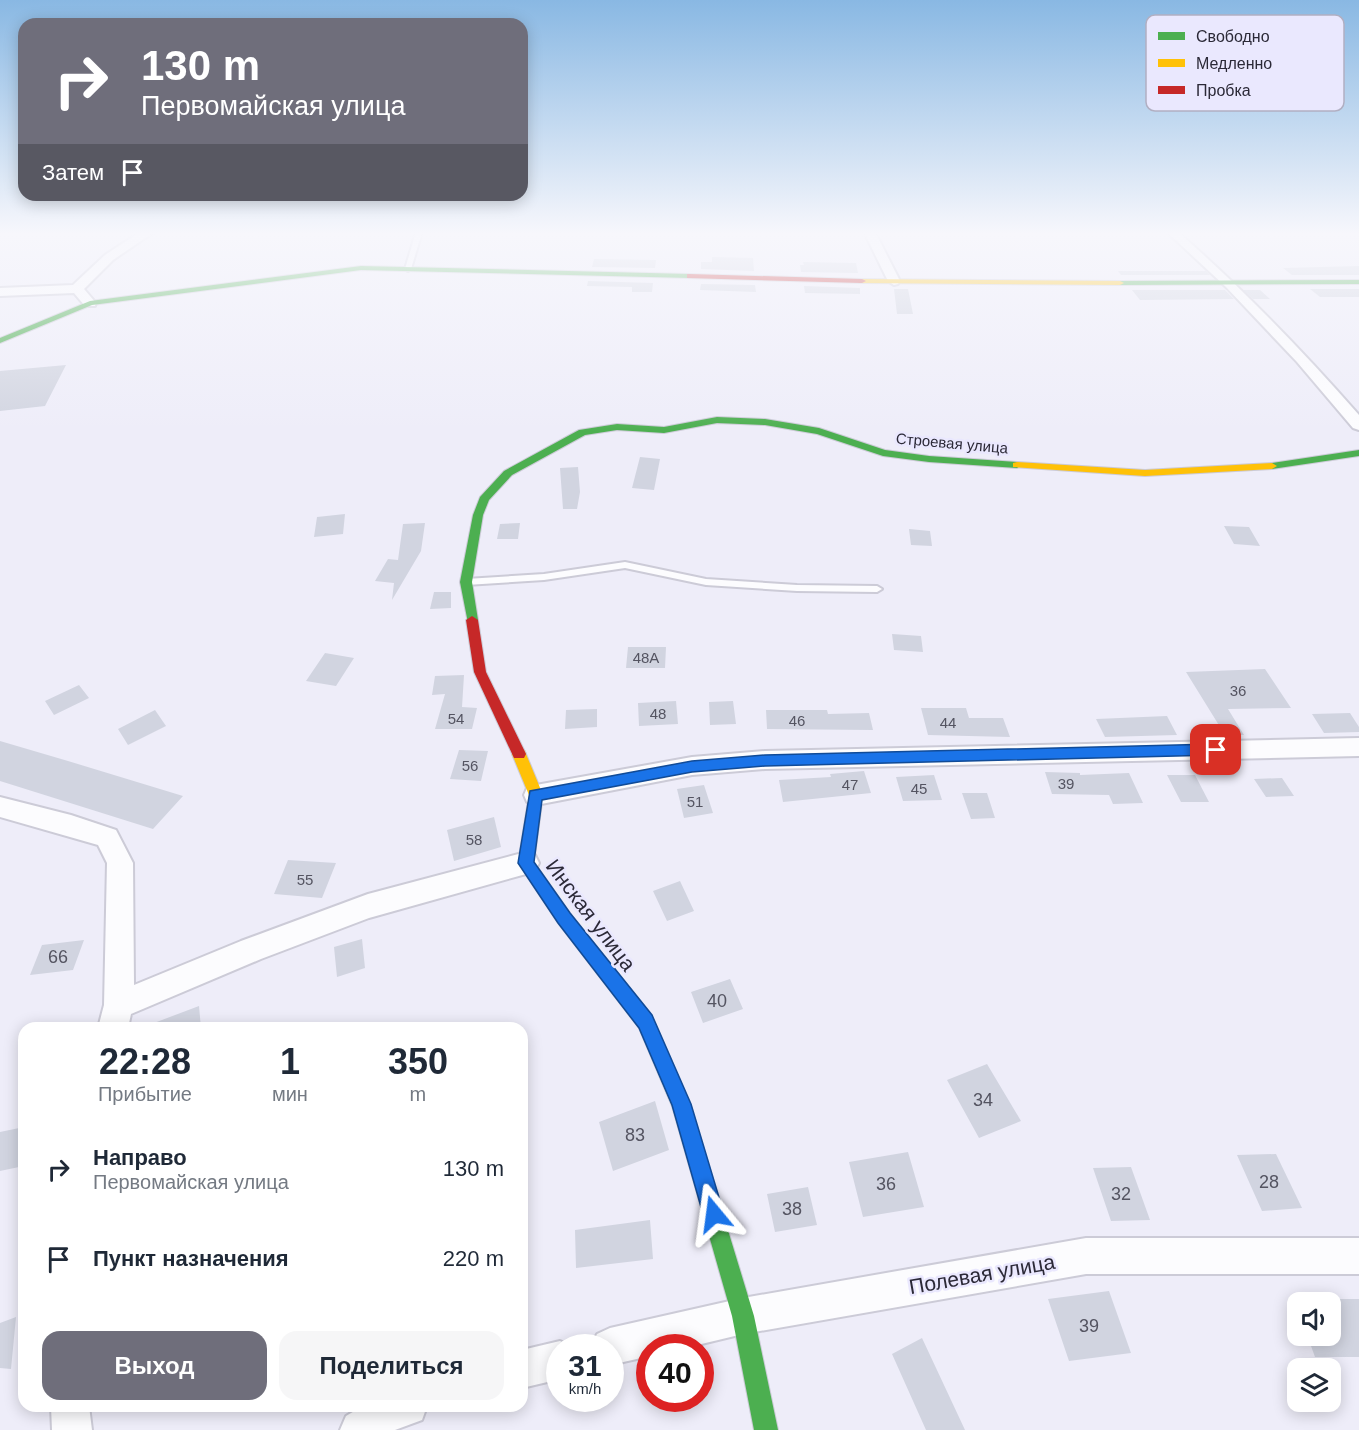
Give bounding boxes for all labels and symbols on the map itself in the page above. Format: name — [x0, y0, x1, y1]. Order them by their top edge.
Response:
legend — [1146, 15, 1344, 111]
text: Свободно — [1196, 28, 1270, 45]
text: Медленно — [1196, 55, 1272, 72]
text: Пробка — [1196, 82, 1251, 99]
street label: Строевая улица — [895, 430, 1009, 456]
house number: 48А — [633, 649, 659, 666]
house number: 36 — [1230, 682, 1246, 699]
house number: 48 — [650, 705, 666, 722]
house number: 54 — [448, 710, 464, 727]
house number: 46 — [789, 712, 805, 729]
house number: 44 — [940, 714, 956, 731]
pin — [1190, 724, 1241, 775]
house number: 56 — [462, 757, 478, 774]
house number: 39 — [1058, 775, 1074, 792]
house number: 47 — [842, 776, 858, 793]
house number: 45 — [911, 780, 927, 797]
house number: 51 — [687, 793, 703, 810]
house number: 58 — [466, 831, 482, 848]
street label: Инская улица — [542, 855, 641, 975]
house number: 55 — [297, 871, 313, 888]
house number: 66 — [48, 947, 68, 967]
house number: 40 — [707, 991, 727, 1011]
house number: 34 — [973, 1090, 993, 1110]
house number: 83 — [625, 1125, 645, 1145]
house number: 28 — [1259, 1172, 1279, 1192]
house number: 36 — [876, 1174, 896, 1194]
position arrow — [682, 1182, 746, 1246]
house number: 32 — [1111, 1184, 1131, 1204]
house number: 38 — [782, 1199, 802, 1219]
street label: Полевая улица — [907, 1250, 1057, 1298]
house number: 39 — [1079, 1316, 1099, 1336]
speed limit sign: 40 — [636, 1334, 714, 1412]

